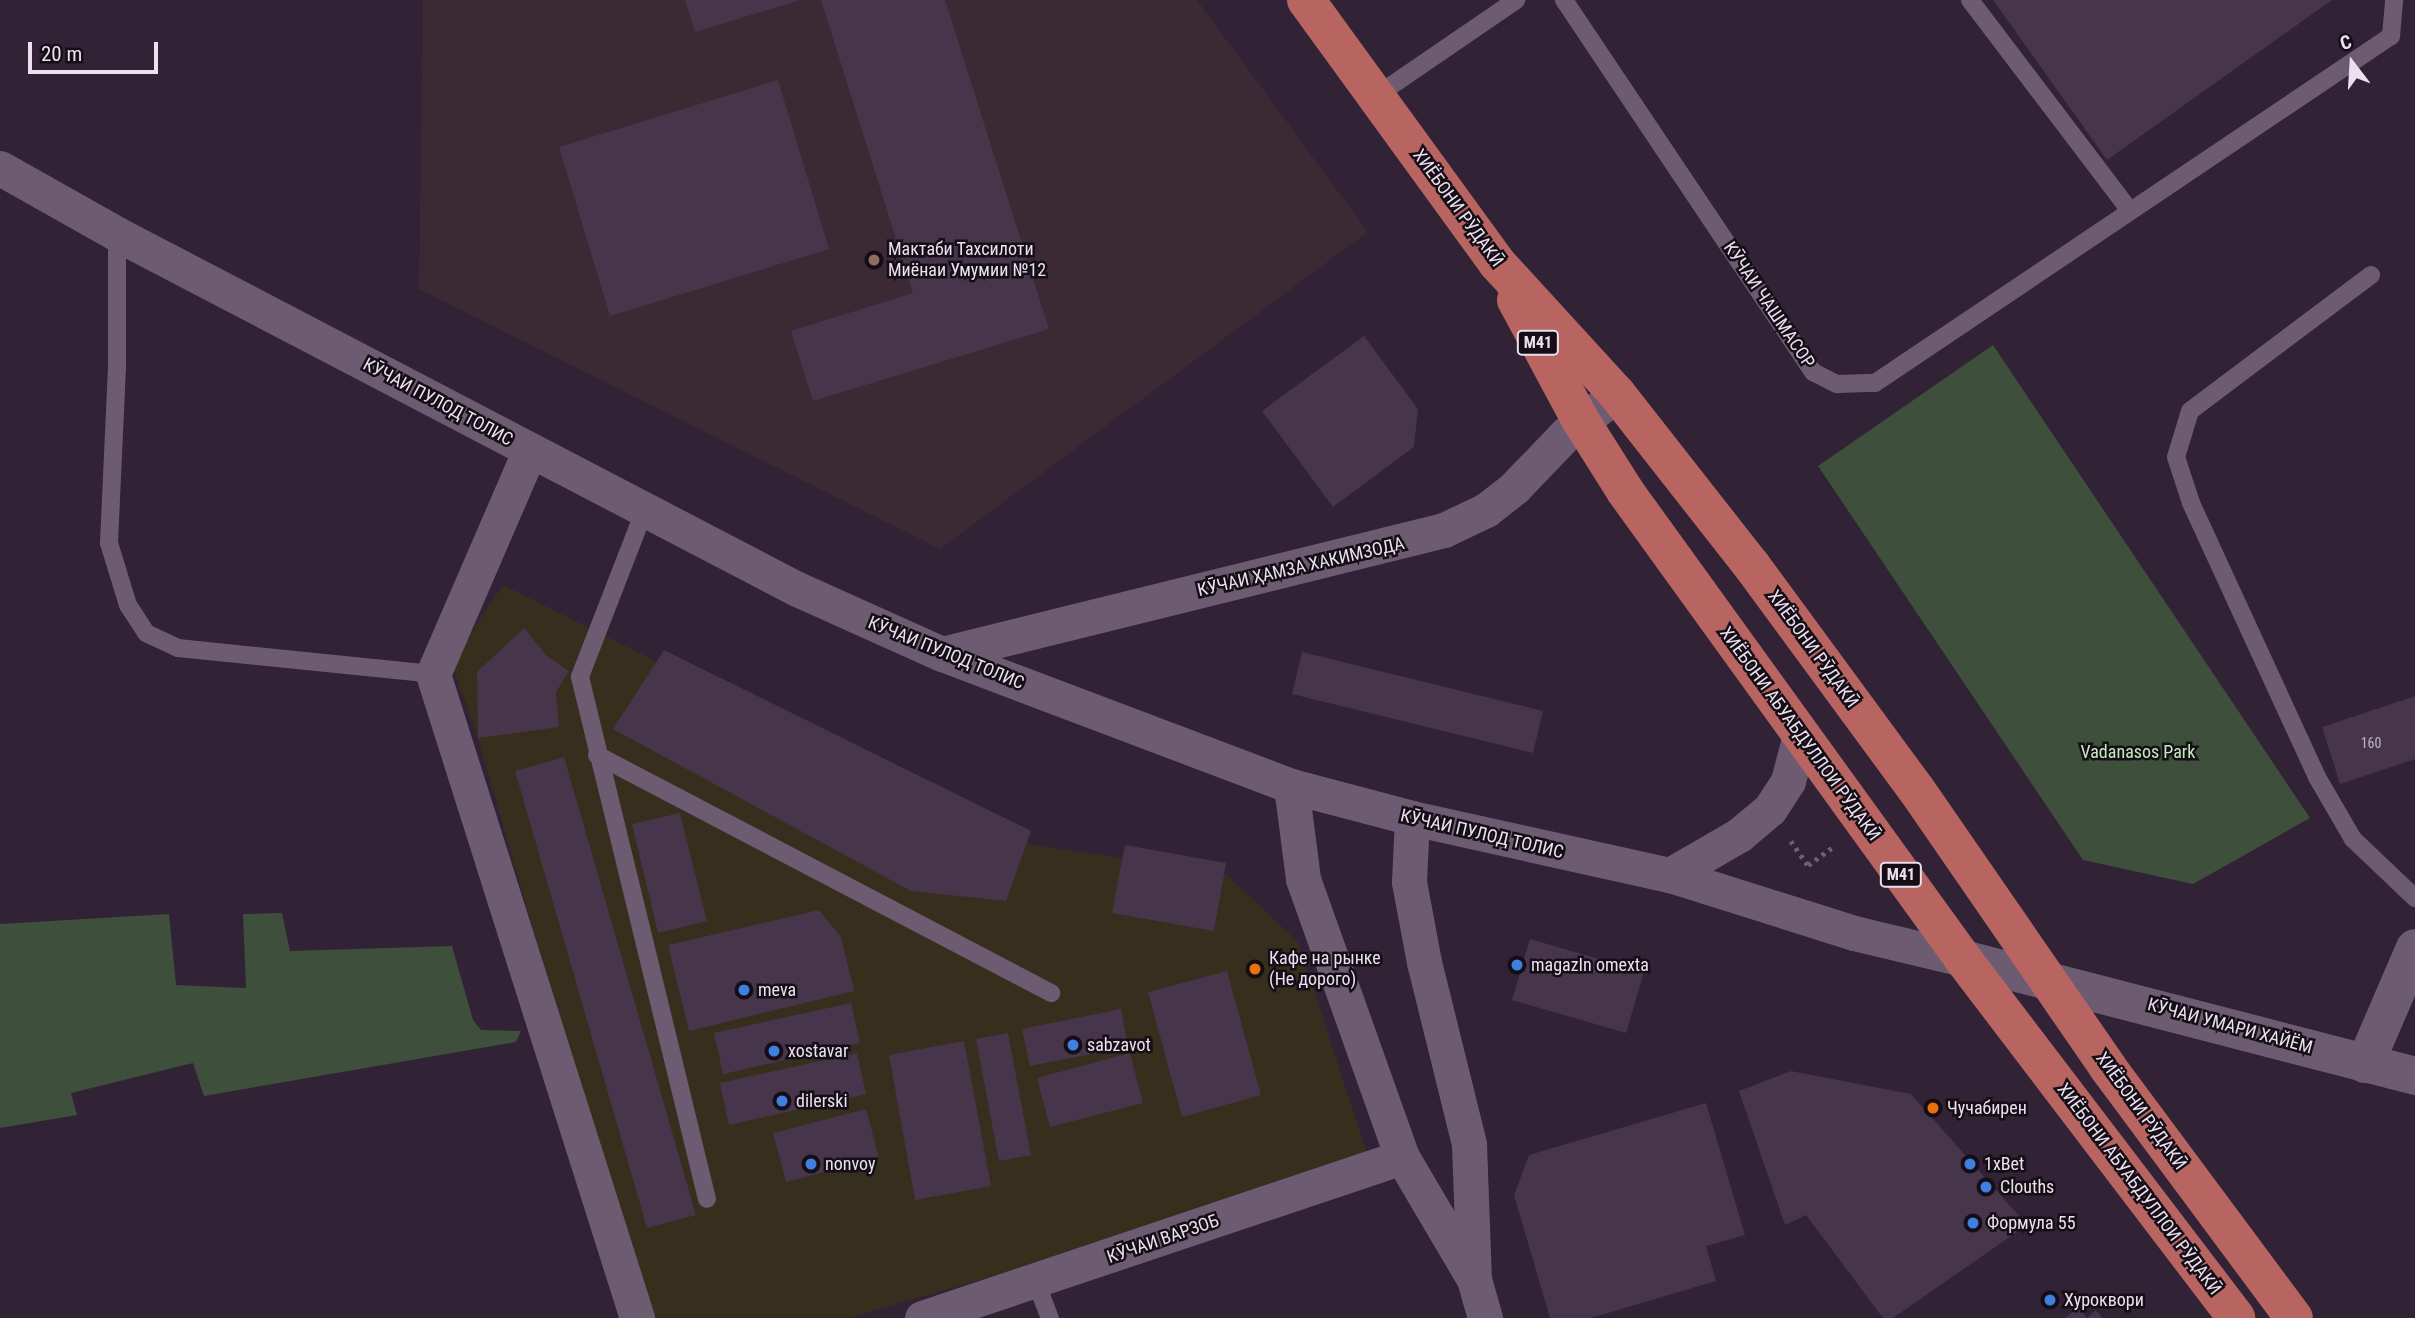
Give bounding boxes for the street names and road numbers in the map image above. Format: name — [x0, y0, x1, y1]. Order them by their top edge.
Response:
street label: ХИЁБОНИ РӮДАКӢ — [1408, 145, 1508, 271]
street label: КӮЧАИ ЧАШМАСОР — [1719, 238, 1819, 372]
road number: M41 — [1515, 330, 1561, 356]
street label: КӮЧАИ ПУЛОД ТОЛИС — [359, 353, 517, 451]
street label: КӮЧАИ ҲАМЗА ХАКИМЗОДА — [1195, 533, 1407, 601]
street label: ХИЁБОНИ РӮДАКӢ — [1763, 586, 1863, 712]
street label: КӮЧАИ ПУЛОД ТОЛИС — [865, 612, 1027, 694]
street label: ХИЁБОНИ АБУАБДУЛЛОИ РӮДАКӢ — [1715, 623, 1885, 845]
street label: КӮЧАИ ПУЛОД ТОЛИС — [1398, 805, 1566, 863]
road number: M41 — [1878, 862, 1924, 888]
street label: КӮЧАИ УМАРИ ХАЙЁМ — [2145, 994, 2315, 1058]
street label: ХИЁБОНИ РӮДАКӢ — [2091, 1048, 2191, 1174]
street label: ХИЁБОНИ АБУАБДУЛЛОИ РӮДАКӢ — [2052, 1079, 2226, 1299]
street label: КӮЧАИ ВАРЗОБ — [1104, 1210, 1222, 1268]

